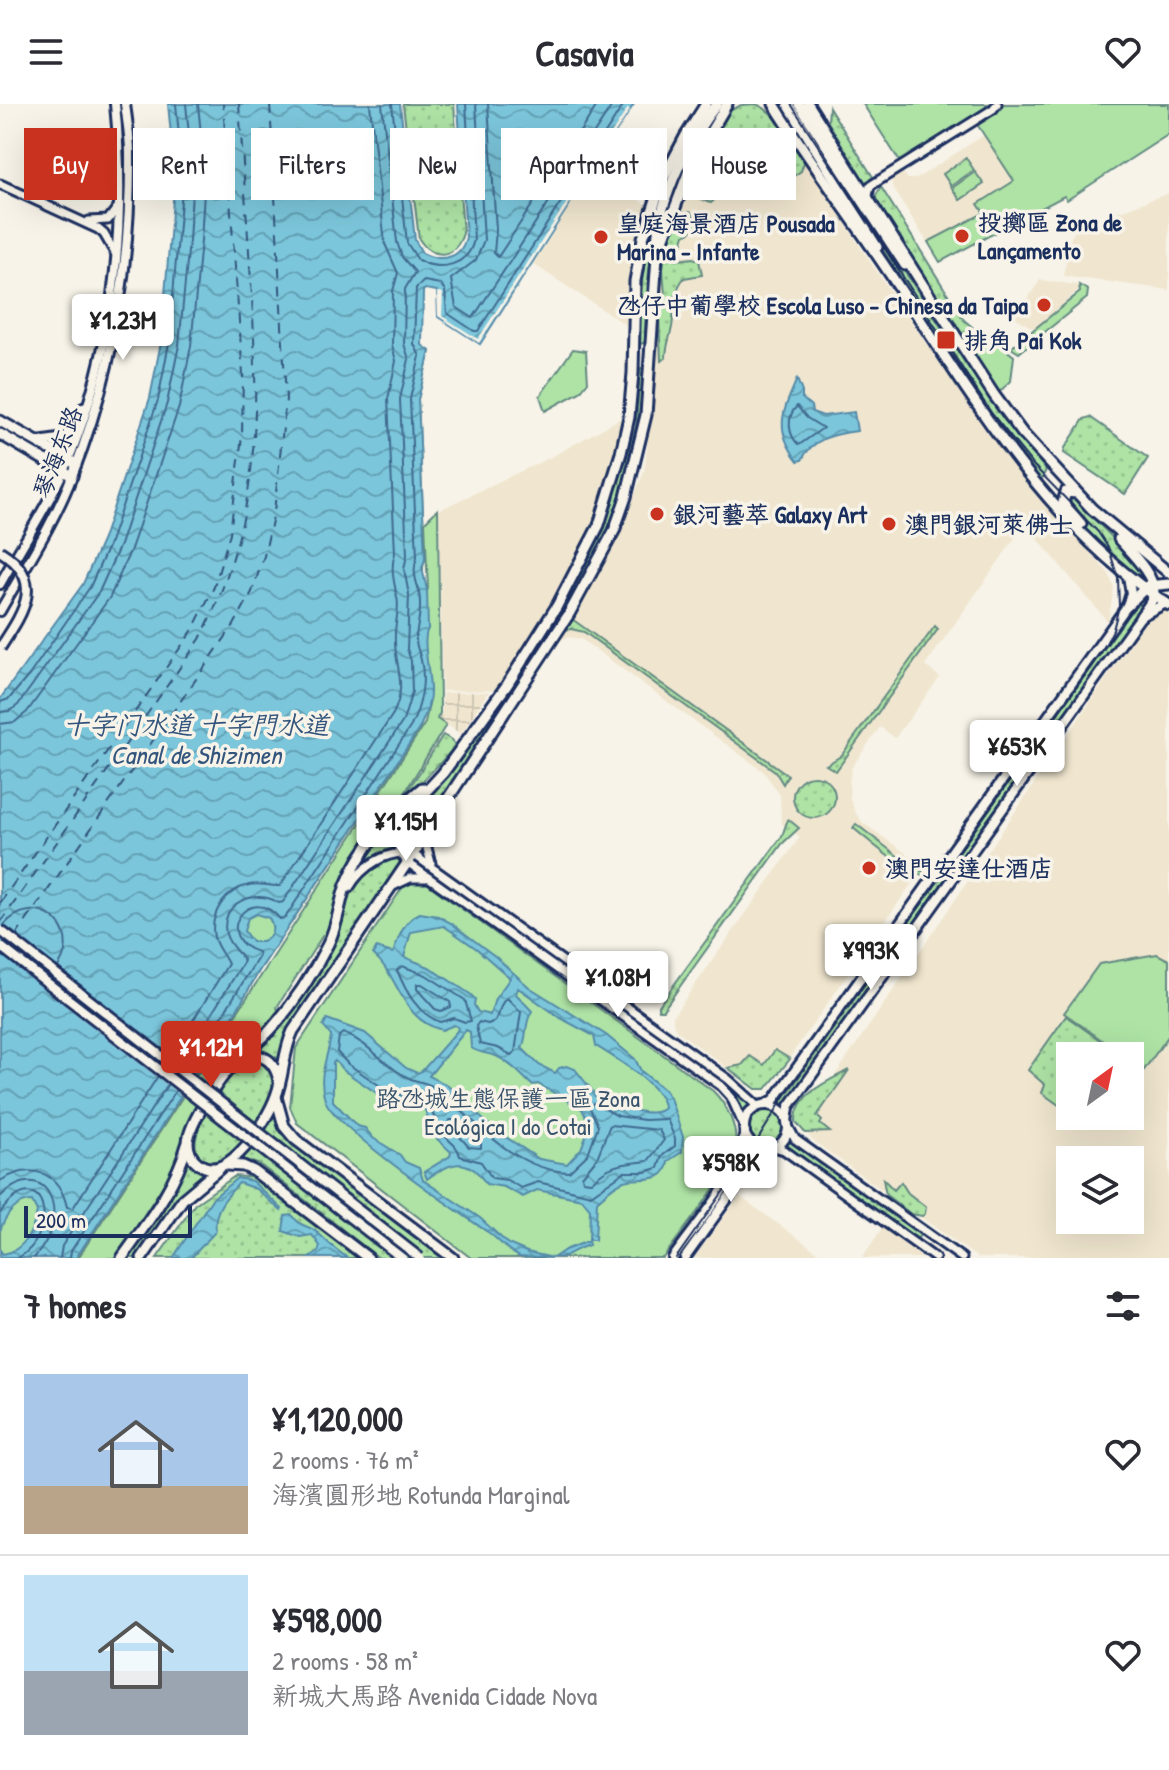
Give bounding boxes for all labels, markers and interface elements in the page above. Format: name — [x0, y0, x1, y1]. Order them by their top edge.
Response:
text: Casavia — [535, 28, 634, 77]
icon: menu — [24, 30, 68, 74]
icon: heart — [1101, 30, 1145, 74]
chip: Buy — [24, 128, 117, 200]
chip: Rent — [133, 128, 235, 200]
chip: Filters — [251, 128, 374, 200]
chip: New — [390, 128, 485, 200]
chip: Apartment — [501, 128, 667, 200]
chip: House — [683, 128, 796, 200]
place label: 投擲區 Zona de Lançamento — [978, 206, 1122, 266]
place label: 皇庭海景酒店 Pousada Marina - Infante — [617, 207, 835, 267]
marker: 投擲區 Zona de Lançamento — [953, 227, 971, 245]
marker: 皇庭海景酒店 Pousada Marina - Infante — [592, 228, 610, 246]
place label: 氹仔中葡學校 Escola Luso - Chinesa da Taipa — [617, 289, 1029, 322]
pin: ¥1.23M — [58, 294, 188, 362]
marker: 氹仔中葡學校 Escola Luso - Chinesa da Taipa — [1035, 296, 1053, 314]
text: ¥1.23M — [90, 302, 156, 337]
place label: 排角 Pai Kok — [964, 324, 1082, 356]
marker: 排角 Pai Kok — [935, 329, 957, 351]
street label: 琴海东路 — [25, 401, 89, 503]
place label: 銀河藝萃 Galaxy Art — [673, 498, 868, 531]
marker: 銀河藝萃 Galaxy Art — [648, 505, 666, 523]
place label: 澳門銀河萊佛士 — [905, 508, 1073, 540]
marker: 澳門銀河萊佛士 — [880, 515, 898, 533]
water label: 十字门水道 十字門水道 Canal de Shizimen — [63, 707, 331, 772]
pin: ¥653K — [961, 720, 1073, 788]
text: ¥653K — [988, 728, 1046, 763]
pin: ¥1.15M — [341, 795, 471, 863]
text: ¥1.15M — [375, 803, 437, 838]
place label: 澳門安達仕酒店 — [885, 852, 1053, 884]
marker: 澳門安達仕酒店 — [860, 859, 878, 877]
pin: ¥993K — [815, 924, 927, 992]
text: ¥993K — [843, 932, 899, 967]
pin: ¥1.08M — [553, 951, 683, 1019]
text: ¥1.08M — [585, 959, 651, 994]
pin: ¥1.12M — [146, 1021, 276, 1089]
text: ¥1.12M — [179, 1029, 243, 1064]
north arrow — [1056, 1042, 1144, 1130]
map controls — [1056, 1042, 1144, 1234]
park label: 路氹城生態保護一區 Zona Ecológica I do Cotai — [376, 1082, 640, 1142]
pin: ¥598K — [675, 1136, 787, 1204]
text: ¥598K — [702, 1144, 760, 1179]
button: layers — [1056, 1146, 1144, 1234]
scale bar — [24, 1202, 192, 1238]
text: 200 m — [36, 1205, 86, 1235]
text: 7 homes — [24, 1283, 126, 1329]
icon: filters — [1101, 1284, 1145, 1328]
text: ¥1,120,000 — [272, 1396, 403, 1442]
icon: home — [88, 1406, 184, 1502]
icon: heart — [1101, 1432, 1145, 1476]
text: 2 rooms · 76 m² — [272, 1442, 419, 1477]
text: 海濱圓形地 Rotunda Marginal — [272, 1477, 570, 1512]
text: ¥598,000 — [272, 1597, 382, 1643]
icon: home — [88, 1607, 184, 1703]
icon: heart — [1101, 1633, 1145, 1677]
text: 2 rooms · 58 m² — [272, 1643, 418, 1678]
text: 新城大馬路 Avenida Cidade Nova — [272, 1678, 597, 1713]

